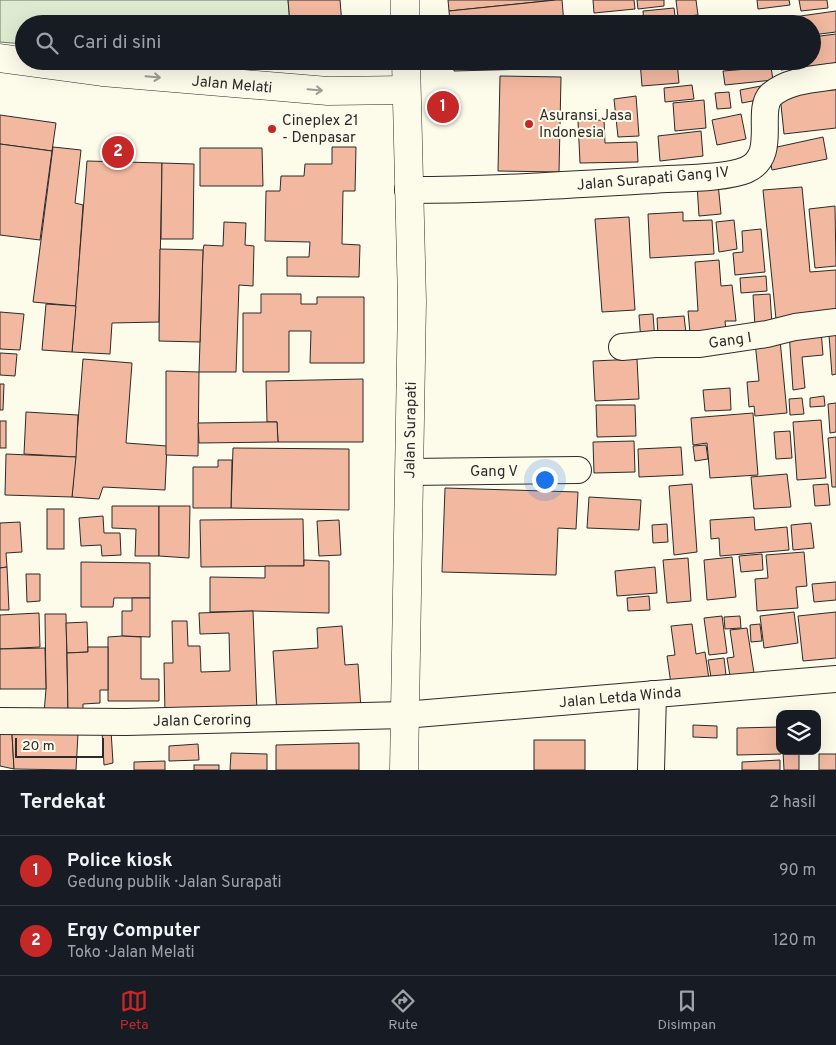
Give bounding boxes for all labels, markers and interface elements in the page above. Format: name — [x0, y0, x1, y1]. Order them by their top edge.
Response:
search box — [15, 15, 821, 70]
icon: search — [33, 29, 61, 57]
text: Cari di sini — [73, 31, 161, 55]
one-way arrow — [144, 72, 160, 82]
street label: Jalan Melati — [191, 73, 273, 98]
one-way arrow — [306, 86, 322, 95]
pin: 1 — [427, 88, 459, 126]
place label: Asuransi Jasa Indonesia — [539, 107, 632, 143]
place label: Cineplex 21 - Denpasar — [282, 112, 358, 148]
marker: Asuransi Jasa Indonesia — [523, 118, 535, 130]
marker: Cineplex 21 - Denpasar — [266, 123, 278, 135]
pin: 2 — [102, 133, 134, 171]
street label: Jalan Surapati Gang IV — [576, 163, 731, 196]
street label: Gang I — [707, 329, 753, 354]
street label: Jalan Surapati — [401, 381, 422, 479]
street label: Gang V — [470, 463, 518, 482]
your location — [532, 467, 558, 493]
street label: Jalan Letda Winda — [558, 684, 682, 713]
map controls — [776, 710, 821, 755]
button: layers — [776, 710, 821, 755]
street label: Jalan Ceroring — [153, 711, 251, 732]
scale bar — [15, 735, 104, 758]
text: 20 m — [22, 738, 55, 755]
text: Terdekat — [20, 789, 106, 816]
text: 2 hasil — [769, 793, 816, 813]
text: Police kiosk — [67, 849, 173, 873]
text: 1 — [33, 861, 39, 881]
text: 90 m — [779, 861, 816, 881]
text: Gedung publik · Jalan Surapati — [67, 873, 282, 893]
text: Ergy Computer — [67, 919, 200, 943]
text: 2 — [31, 931, 41, 951]
text: 120 m — [773, 931, 816, 951]
text: Toko · Jalan Melati — [67, 943, 195, 963]
tab: Peta — [120, 987, 149, 1034]
tab: Rute — [388, 987, 418, 1034]
tab: Disimpan — [657, 987, 716, 1034]

